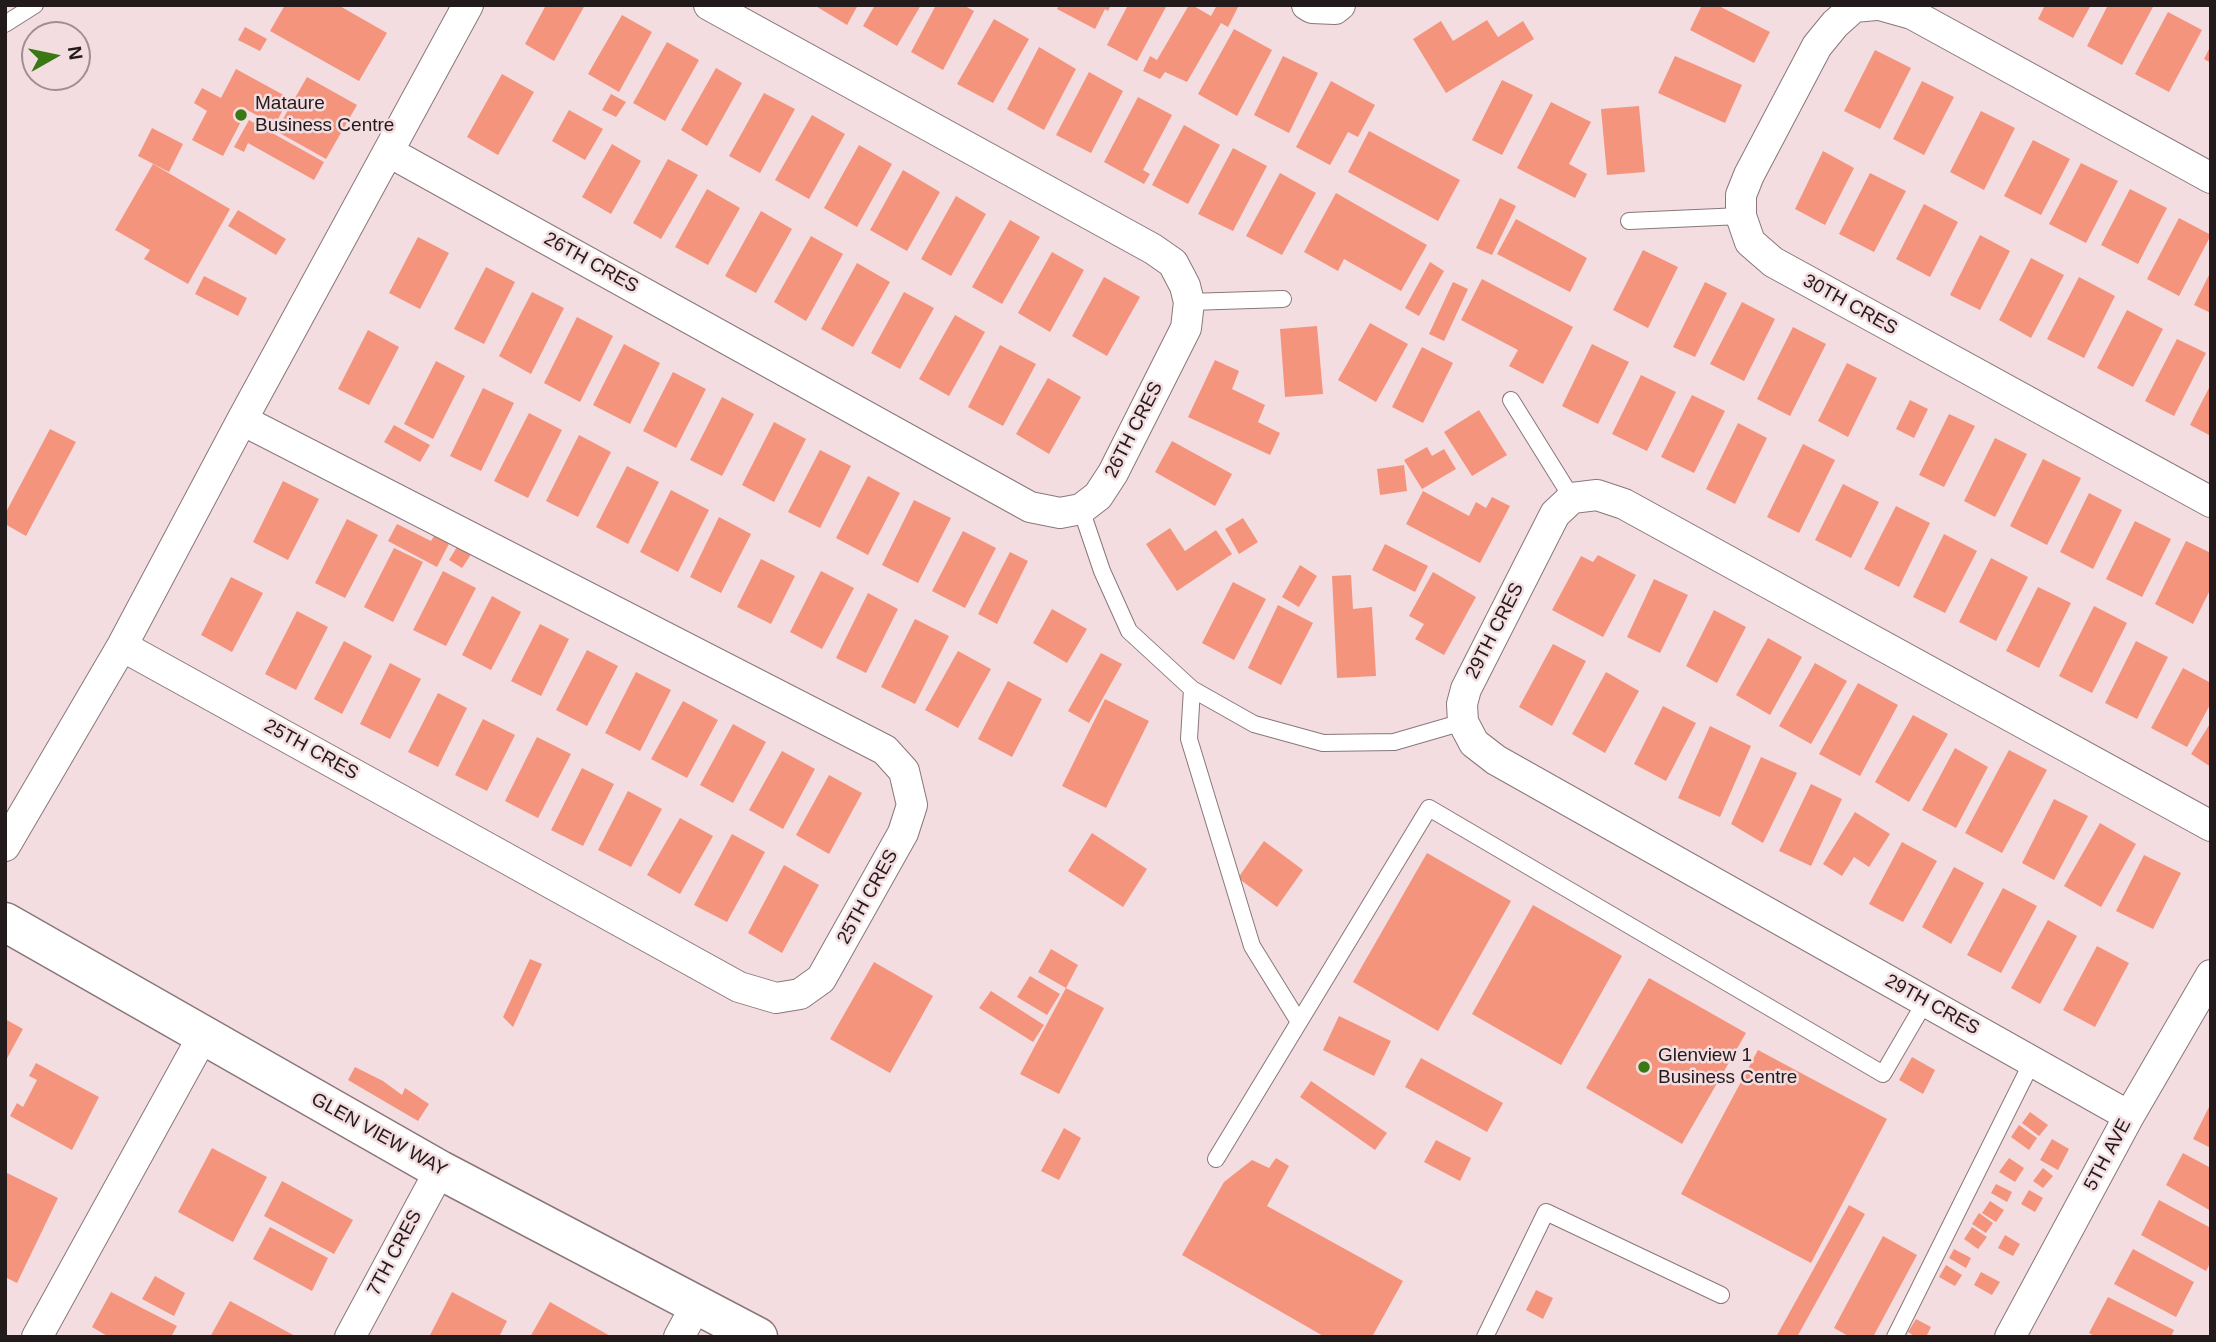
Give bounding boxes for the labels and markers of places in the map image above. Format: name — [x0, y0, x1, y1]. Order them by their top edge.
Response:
place label: Mataure Business Centre — [255, 93, 394, 137]
marker: Mataure Business Centre — [233, 107, 249, 123]
place label: Glenview 1 Business Centre — [1658, 1045, 1797, 1089]
marker: Glenview 1 Business Centre — [1636, 1059, 1652, 1075]

